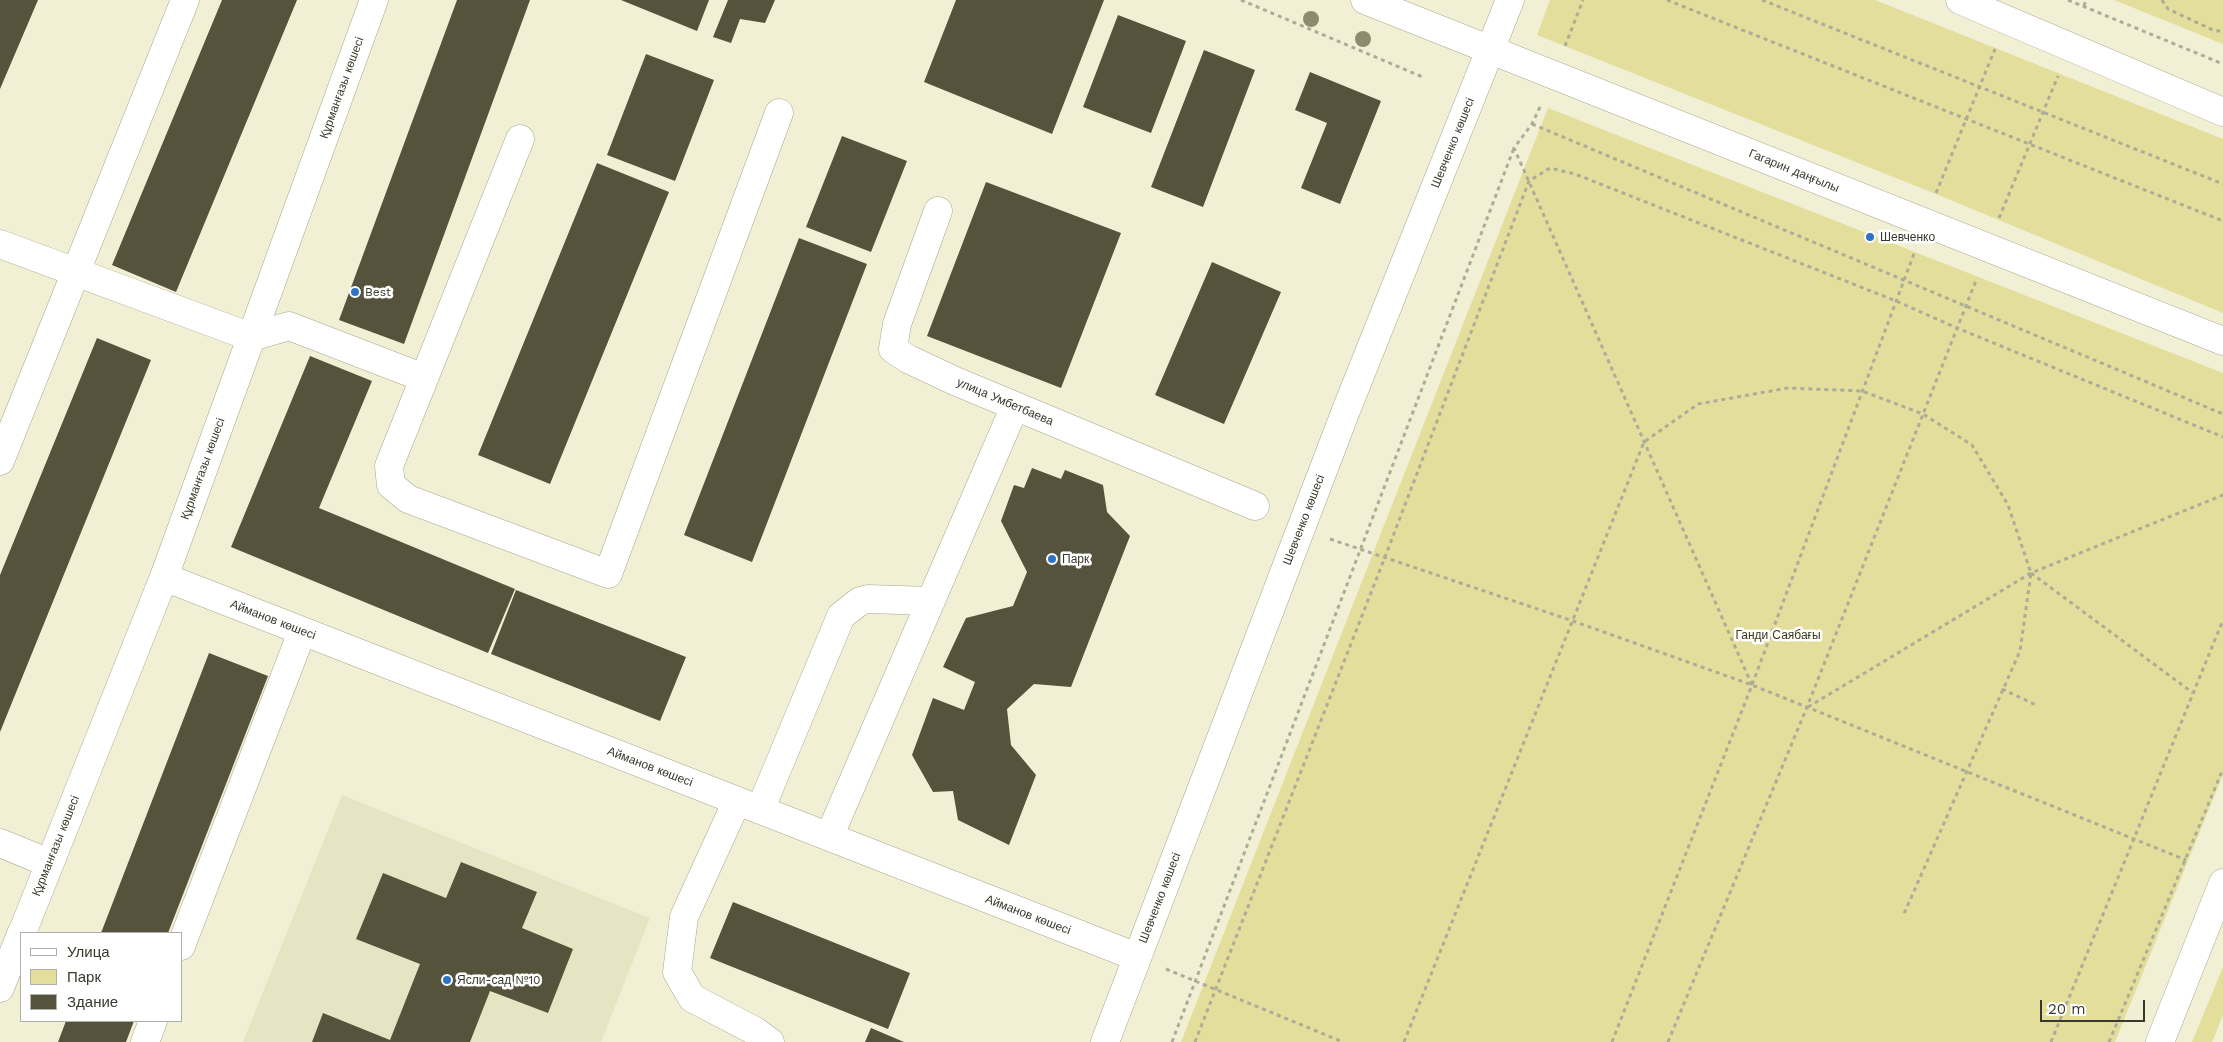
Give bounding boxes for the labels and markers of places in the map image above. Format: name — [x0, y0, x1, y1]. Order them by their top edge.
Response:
place label: Шевченко — [1880, 230, 1935, 244]
marker: Шевченко — [1864, 231, 1876, 243]
place label: Best — [365, 285, 391, 299]
marker: Best — [349, 286, 361, 298]
place label: Парк — [1062, 552, 1089, 566]
marker: Парк — [1046, 553, 1058, 565]
place label: Ясли-сад №10 — [457, 973, 541, 987]
marker: Ясли-сад №10 — [441, 974, 453, 986]

